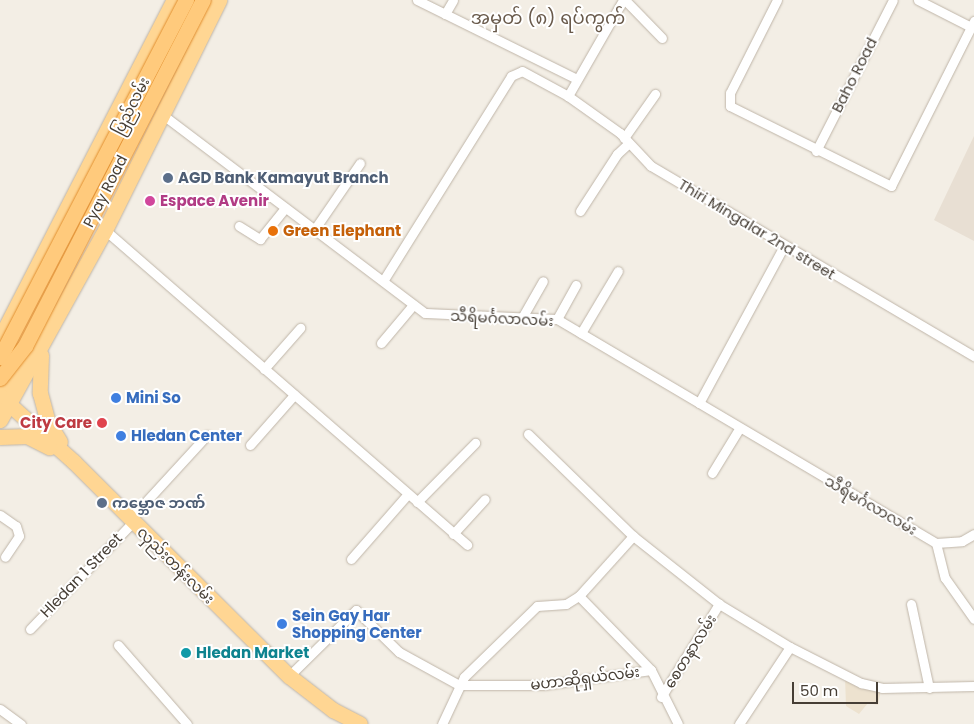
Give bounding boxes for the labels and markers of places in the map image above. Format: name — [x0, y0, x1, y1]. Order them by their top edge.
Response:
place label: AGD Bank Kamayut Branch — [178, 169, 389, 187]
marker: AGD Bank Kamayut Branch — [162, 172, 174, 184]
place label: Espace Avenir — [160, 192, 269, 210]
marker: Espace Avenir — [144, 195, 156, 207]
place label: Green Elephant — [283, 222, 401, 240]
marker: Green Elephant — [267, 225, 279, 237]
place label: Mini So — [126, 389, 181, 407]
marker: Mini So — [110, 392, 122, 404]
place label: City Care — [20, 414, 92, 432]
marker: City Care — [96, 417, 108, 429]
place label: Hledan Center — [131, 427, 242, 445]
marker: Hledan Center — [115, 430, 127, 442]
place label: ကမ္ဘောဇ ဘဏ် — [112, 494, 205, 512]
marker: ကမ္ဘောဇ ဘဏ် — [96, 497, 108, 509]
place label: Sein Gay Har Shopping Center — [292, 606, 422, 641]
marker: Sein Gay Har Shopping Center — [276, 618, 288, 630]
place label: Hledan Market — [196, 644, 309, 662]
marker: Hledan Market — [180, 647, 192, 659]

